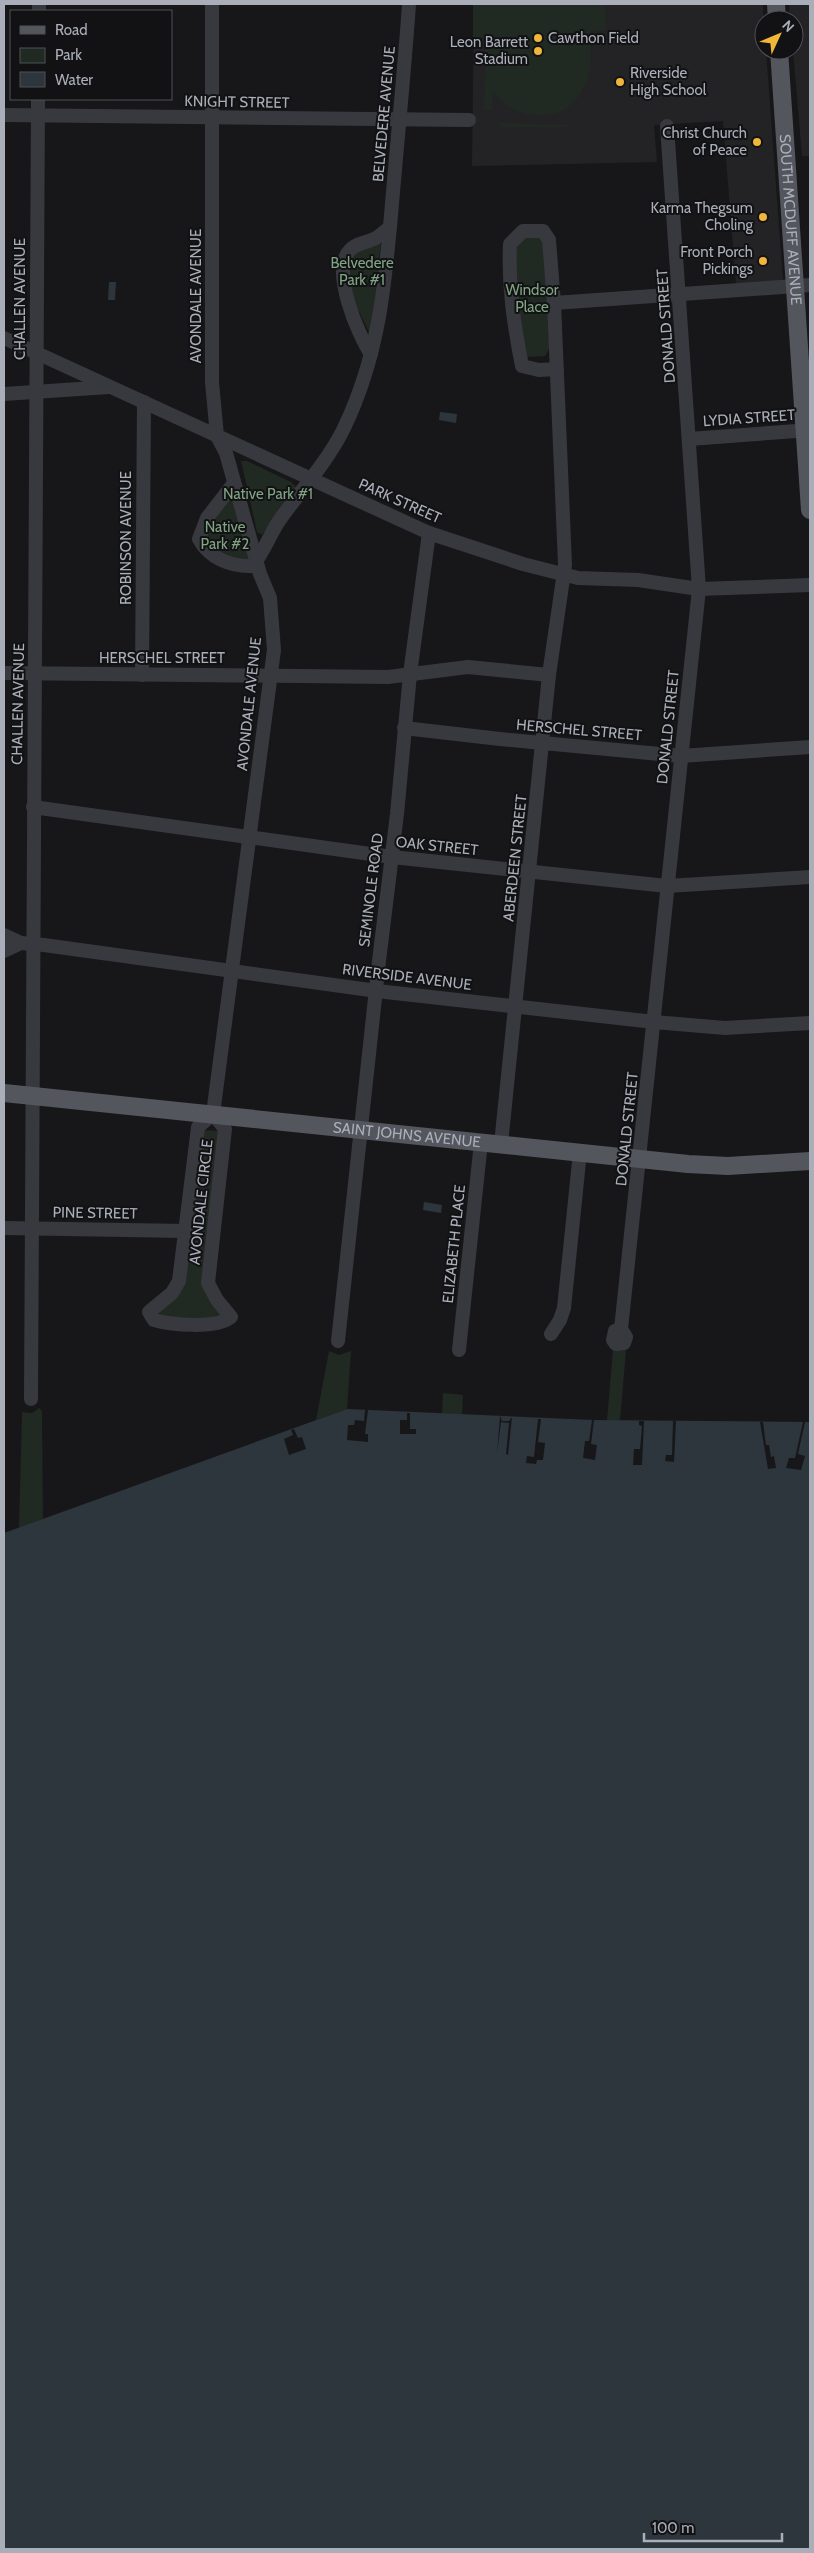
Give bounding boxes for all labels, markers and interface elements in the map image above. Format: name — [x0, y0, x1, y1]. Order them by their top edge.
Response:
legend — [10, 10, 172, 100]
north arrow — [754, 10, 804, 60]
text: N — [778, 16, 798, 36]
text: Road — [55, 21, 88, 39]
place label: Cawthon Field — [548, 29, 639, 47]
marker: Cawthon Field — [532, 32, 544, 44]
place label: Leon Barrett Stadium — [450, 33, 528, 68]
street label: BELVEDERE AVENUE — [369, 45, 399, 183]
marker: Leon Barrett Stadium — [532, 45, 544, 57]
text: Park — [55, 46, 82, 64]
place label: Riverside High School — [630, 64, 707, 99]
text: Water — [55, 71, 93, 89]
marker: Riverside High School — [614, 76, 626, 88]
street label: KNIGHT STREET — [184, 92, 290, 112]
place label: Christ Church of Peace — [662, 124, 747, 159]
street label: SOUTH MCDUFF AVENUE — [776, 134, 805, 306]
marker: Christ Church of Peace — [751, 136, 763, 148]
place label: Karma Thegsum Choling — [650, 199, 754, 234]
marker: Karma Thegsum Choling — [757, 211, 769, 223]
street label: AVONDALE AVENUE — [187, 229, 205, 363]
street label: CHALLEN AVENUE — [11, 238, 29, 360]
place label: Front Porch Pickings — [680, 243, 753, 278]
park label: Belvedere Park #1 — [330, 254, 394, 289]
marker: Front Porch Pickings — [757, 255, 769, 267]
street label: DONALD STREET — [653, 268, 679, 384]
park label: Windsor Place — [505, 281, 559, 316]
street label: LYDIA STREET — [702, 406, 796, 430]
street label: ROBINSON AVENUE — [117, 471, 135, 605]
street label: PARK STREET — [356, 475, 444, 527]
park label: Native Park #1 — [223, 485, 313, 503]
park label: Native Park #2 — [201, 518, 250, 553]
street label: AVONDALE AVENUE — [233, 636, 265, 772]
street label: CHALLEN AVENUE — [8, 643, 28, 765]
street label: HERSCHEL STREET — [99, 649, 225, 667]
street label: DONALD STREET — [653, 669, 683, 785]
street label: HERSCHEL STREET — [515, 716, 643, 744]
street label: ABERDEEN STREET — [499, 794, 531, 922]
street label: SEMINOLE ROAD — [355, 832, 387, 948]
street label: OAK STREET — [395, 833, 479, 859]
street label: RIVERSIDE AVENUE — [341, 960, 473, 994]
street label: DONALD STREET — [612, 1071, 642, 1187]
street label: SAINT JOHNS AVENUE — [332, 1118, 481, 1151]
street label: AVONDALE CIRCLE — [185, 1138, 217, 1266]
street label: ELIZABETH PLACE — [439, 1184, 469, 1304]
street label: PINE STREET — [52, 1203, 138, 1223]
scale bar — [644, 2510, 782, 2542]
text: 100 m — [652, 2519, 694, 2537]

